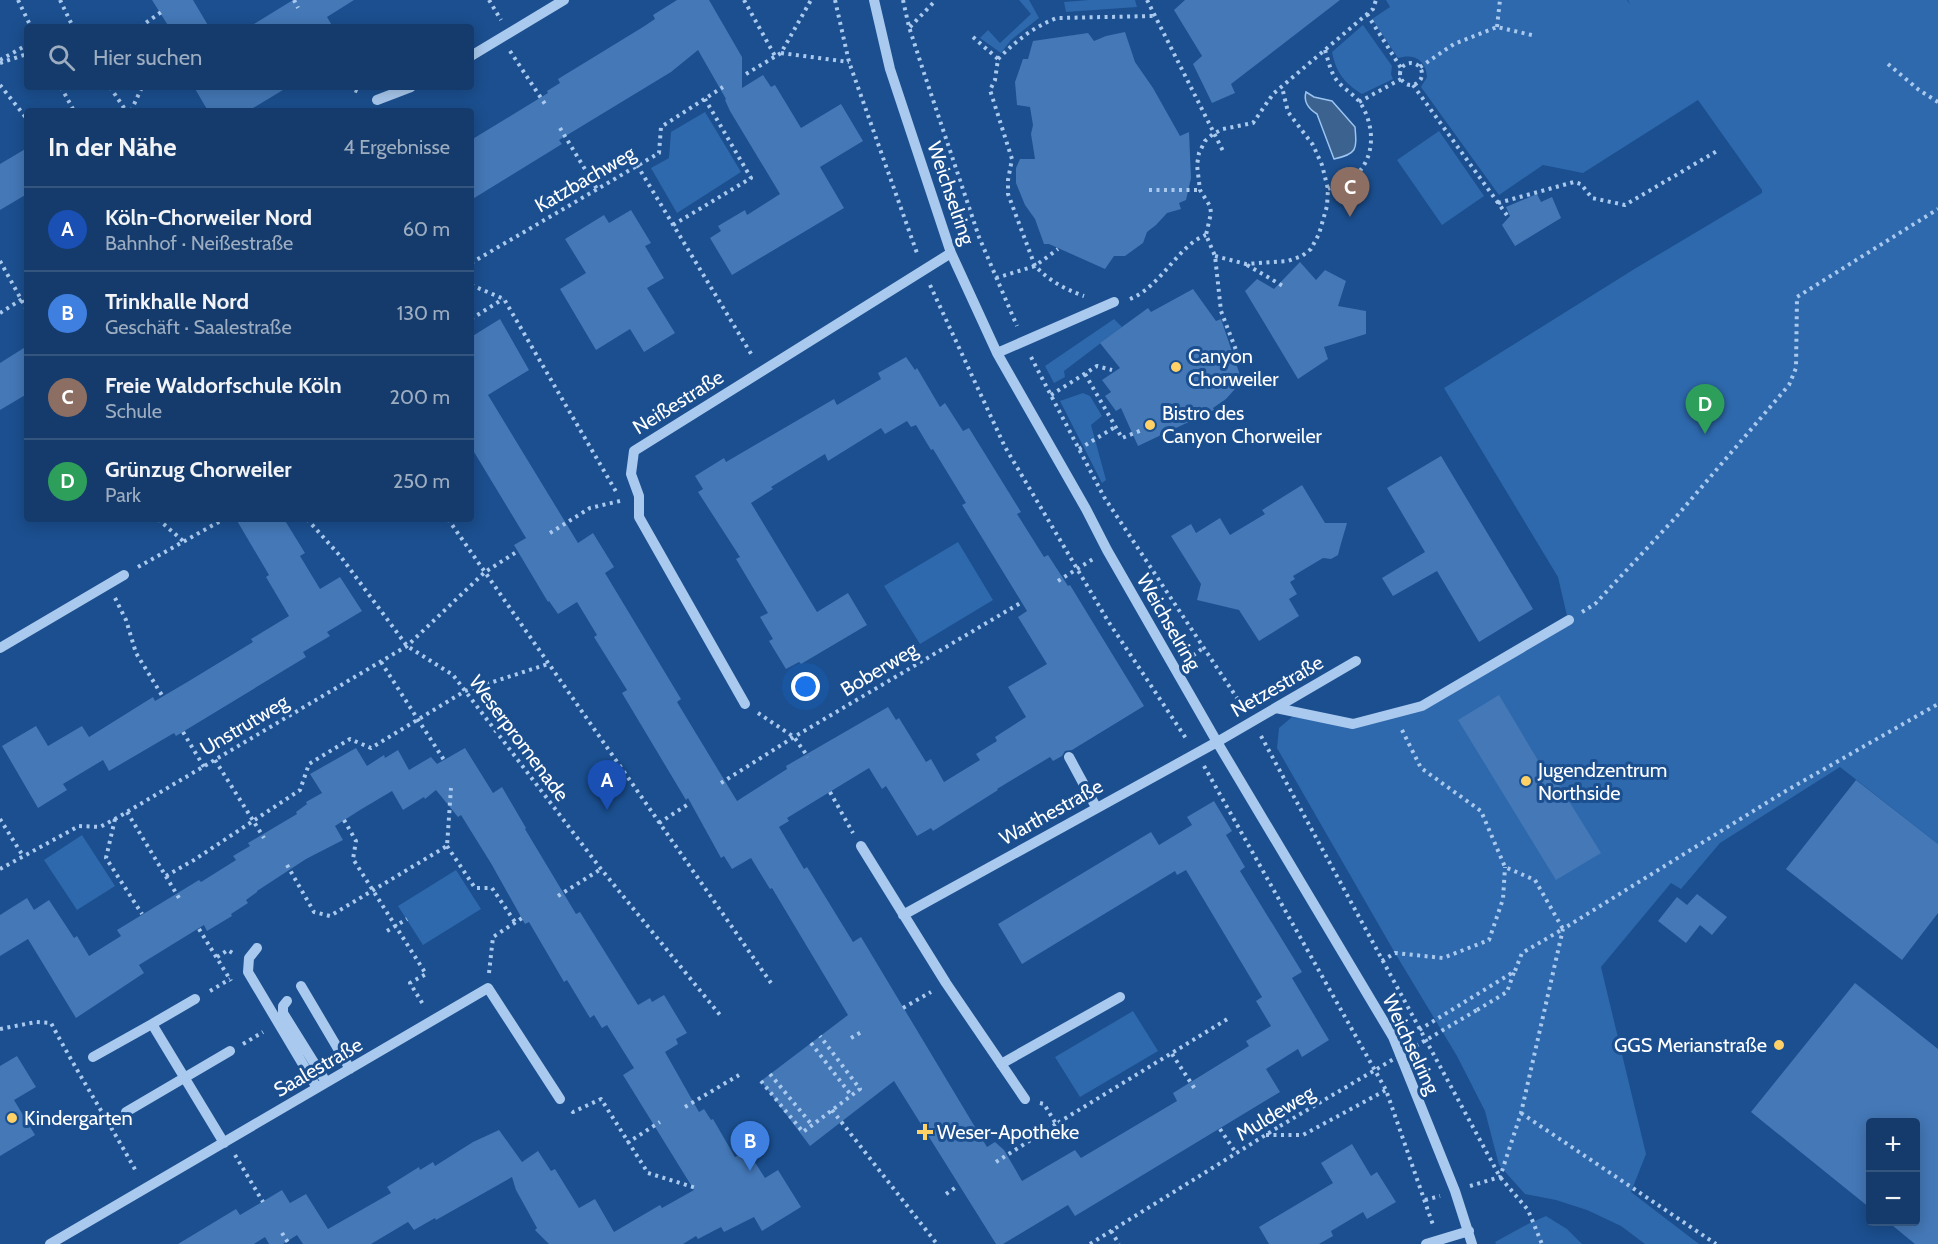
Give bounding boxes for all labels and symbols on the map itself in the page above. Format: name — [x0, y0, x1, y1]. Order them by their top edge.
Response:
street label: Weichselring — [922, 138, 980, 249]
street label: Katzbachweg — [531, 140, 640, 217]
pin: C — [1330, 168, 1370, 217]
place label: Canyon Chorweiler — [1188, 344, 1279, 391]
marker: Canyon Chorweiler — [1169, 360, 1183, 374]
street label: Neißestraße — [628, 365, 728, 439]
pin: D — [1686, 384, 1724, 434]
place label: Bistro des Canyon Chorweiler — [1162, 401, 1323, 448]
marker: Bistro des Canyon Chorweiler — [1143, 418, 1157, 432]
street label: Weichselring — [1132, 569, 1207, 675]
street label: Boberweg — [836, 636, 923, 701]
street label: Netzestraße — [1227, 650, 1327, 722]
street label: Weserpromenade — [464, 670, 574, 806]
your location — [791, 672, 820, 701]
street label: Unstrutweg — [196, 689, 293, 761]
place label: Jugendzentrum Northside — [1537, 758, 1667, 805]
pin: A — [588, 760, 626, 810]
street label: Warthestraße — [995, 774, 1107, 850]
marker: Jugendzentrum Northside — [1519, 774, 1533, 788]
street label: Weichselring — [1377, 990, 1445, 1099]
street label: Saalestraße — [269, 1032, 367, 1102]
place label: GGS Merianstraße — [1614, 1033, 1767, 1057]
marker: GGS Merianstraße — [1772, 1038, 1786, 1052]
street label: Muldeweg — [1232, 1080, 1319, 1146]
place label: Kindergarten — [24, 1106, 133, 1130]
marker: Kindergarten — [5, 1111, 19, 1125]
place label: Weser-Apotheke — [937, 1120, 1079, 1144]
pin: B — [730, 1122, 770, 1171]
marker: Weser-Apotheke — [918, 1125, 932, 1139]

